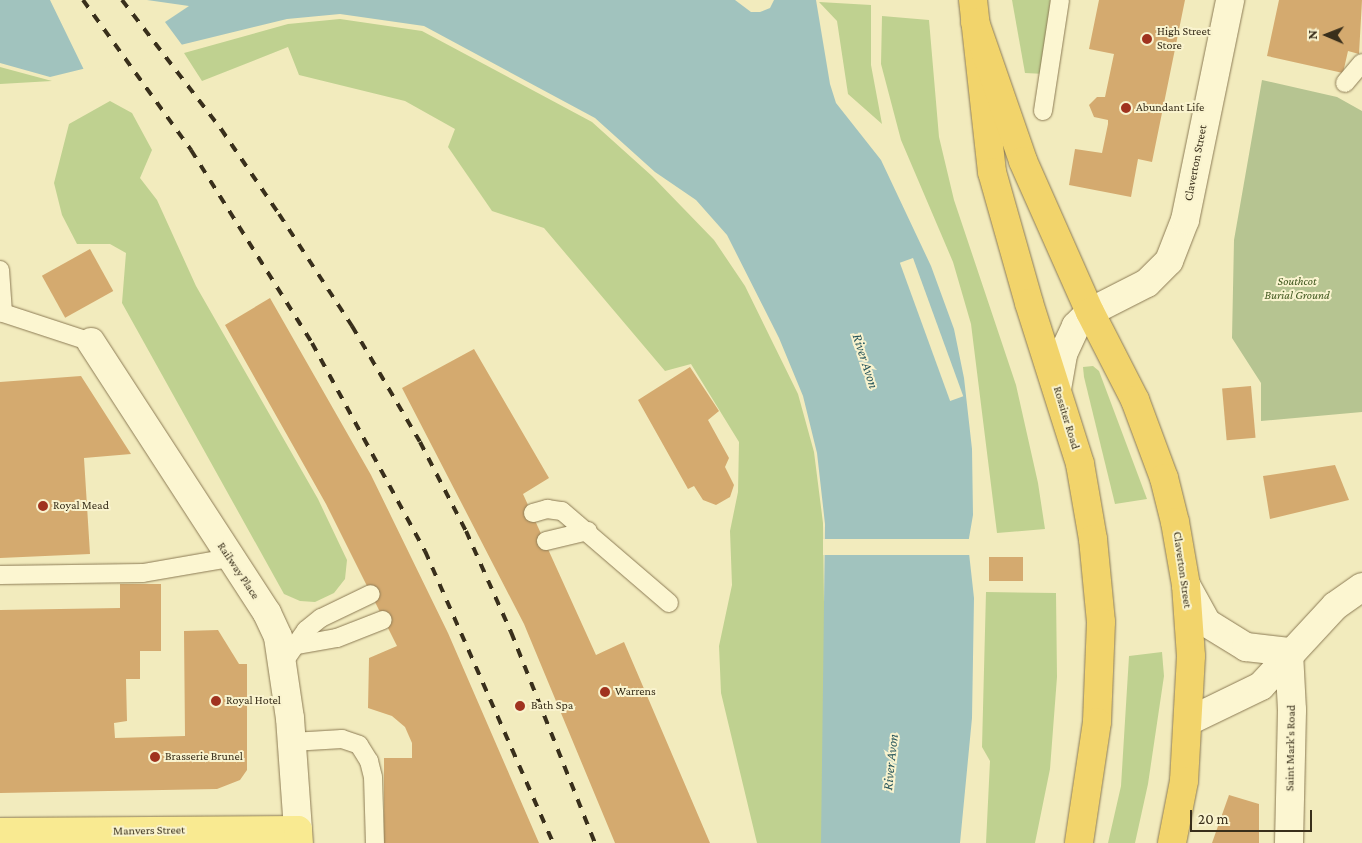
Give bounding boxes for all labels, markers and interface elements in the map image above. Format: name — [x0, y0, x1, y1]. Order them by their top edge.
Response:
north arrow — [1302, 10, 1352, 60]
place label: High Street Store — [1157, 25, 1211, 53]
text: N — [1304, 30, 1320, 40]
marker: High Street Store — [1141, 33, 1153, 45]
place label: Abundant Life — [1136, 101, 1204, 115]
marker: Abundant Life — [1120, 102, 1132, 114]
street label: Claverton Street — [1182, 124, 1210, 202]
park label: Southcot Burial Ground — [1264, 275, 1330, 303]
water label: River Avon — [849, 331, 883, 391]
street label: Rossiter Road — [1050, 385, 1082, 451]
place label: Royal Mead — [53, 499, 109, 513]
marker: Royal Mead — [37, 500, 49, 512]
street label: Claverton Street — [1169, 531, 1195, 609]
street label: Railway Place — [214, 540, 262, 602]
place label: Warrens — [615, 685, 656, 699]
marker: Warrens — [599, 686, 611, 698]
place label: Royal Hotel — [226, 694, 281, 708]
marker: Royal Hotel — [210, 695, 222, 707]
marker: Bath Spa — [513, 699, 527, 713]
place label: Bath Spa — [531, 699, 573, 713]
street label: Saint Mark's Road — [1283, 705, 1299, 791]
water label: River Avon — [879, 733, 901, 791]
place label: Brasserie Brunel — [165, 750, 243, 764]
marker: Brasserie Brunel — [149, 751, 161, 763]
scale bar — [1192, 800, 1314, 832]
text: 20 m — [1198, 811, 1229, 827]
street label: Manvers Street — [113, 823, 185, 839]

